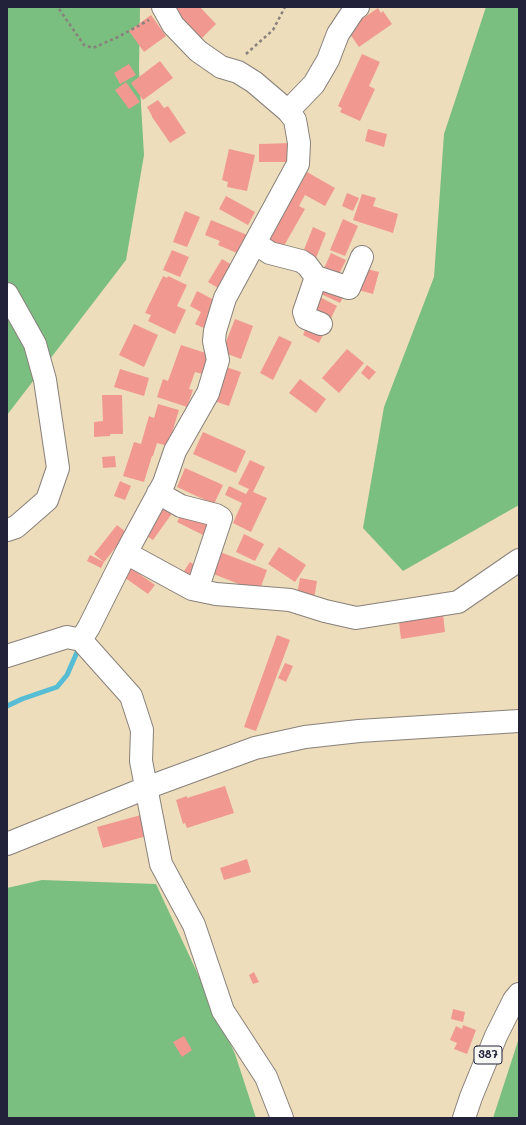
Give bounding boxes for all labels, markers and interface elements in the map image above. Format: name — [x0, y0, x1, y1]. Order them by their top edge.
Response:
road number: 387 — [474, 1046, 502, 1064]

